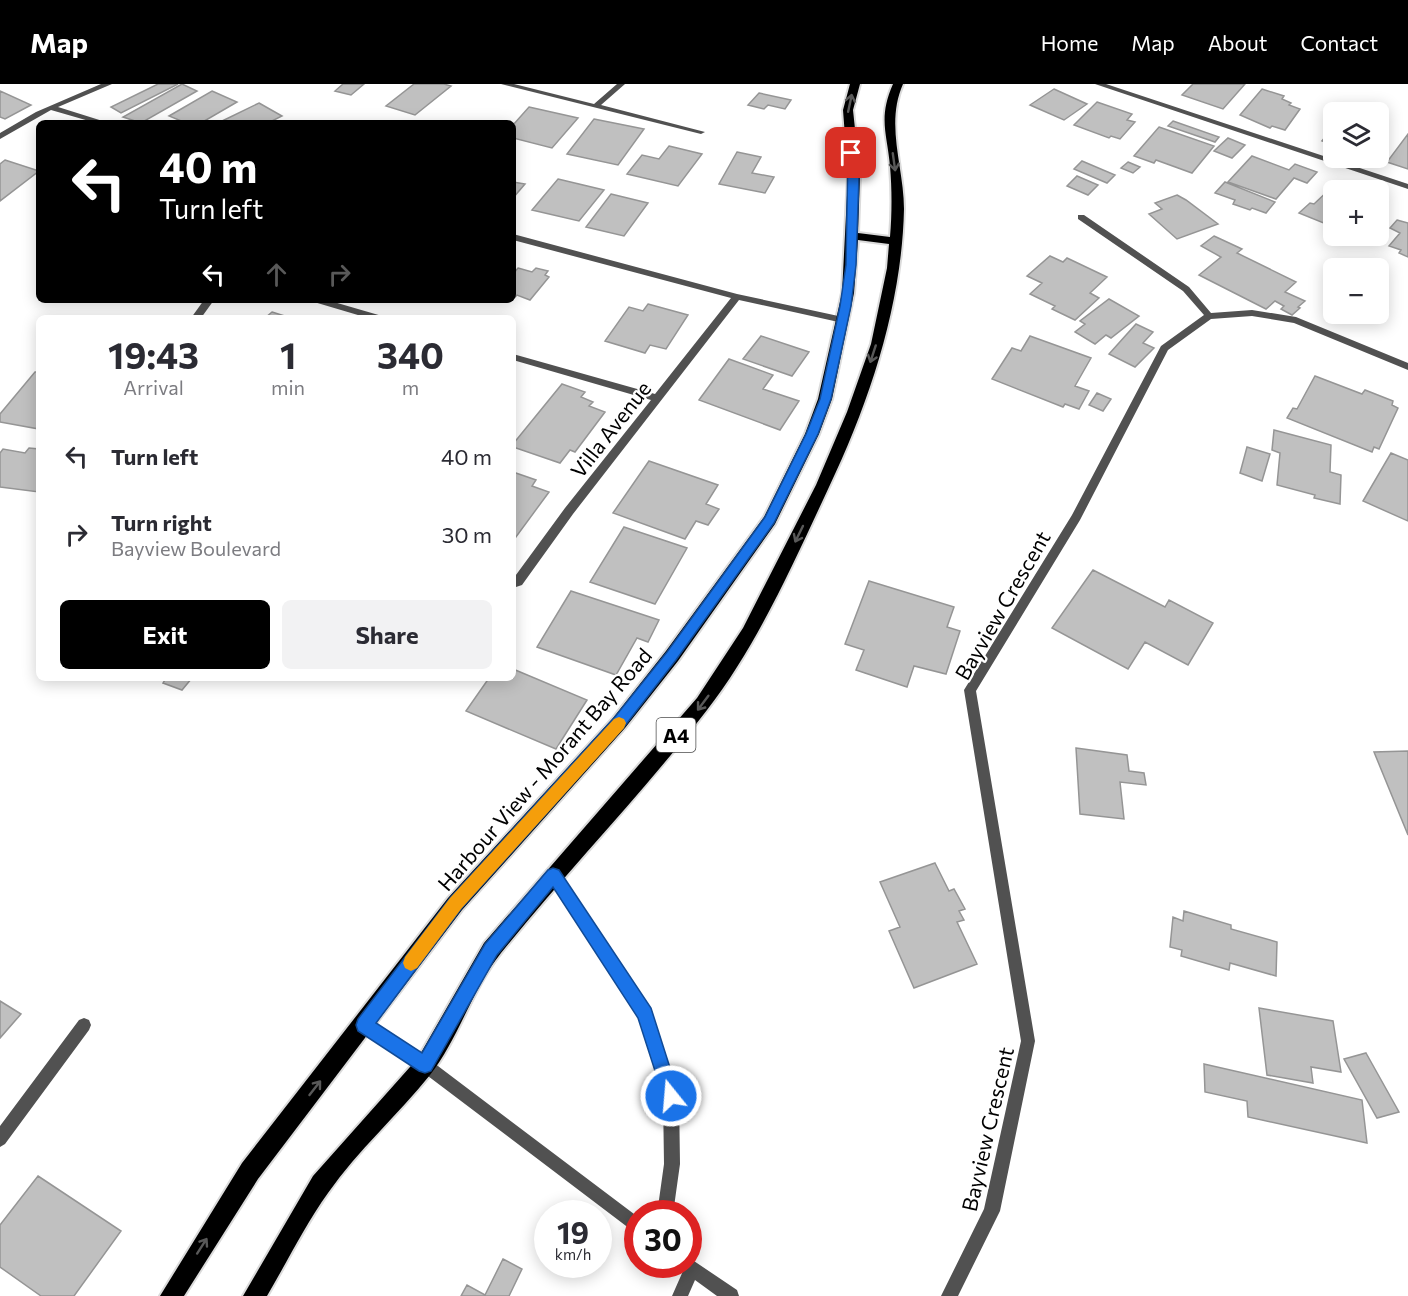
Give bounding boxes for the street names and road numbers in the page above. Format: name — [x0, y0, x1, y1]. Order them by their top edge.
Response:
street label: Villa Avenue — [565, 376, 655, 482]
street label: Bayview Crescent — [949, 526, 1055, 684]
street label: Harbour View - Morant Bay Road — [432, 643, 656, 895]
road number: A4 — [656, 718, 696, 752]
street label: Bayview Crescent — [956, 1044, 1018, 1214]

